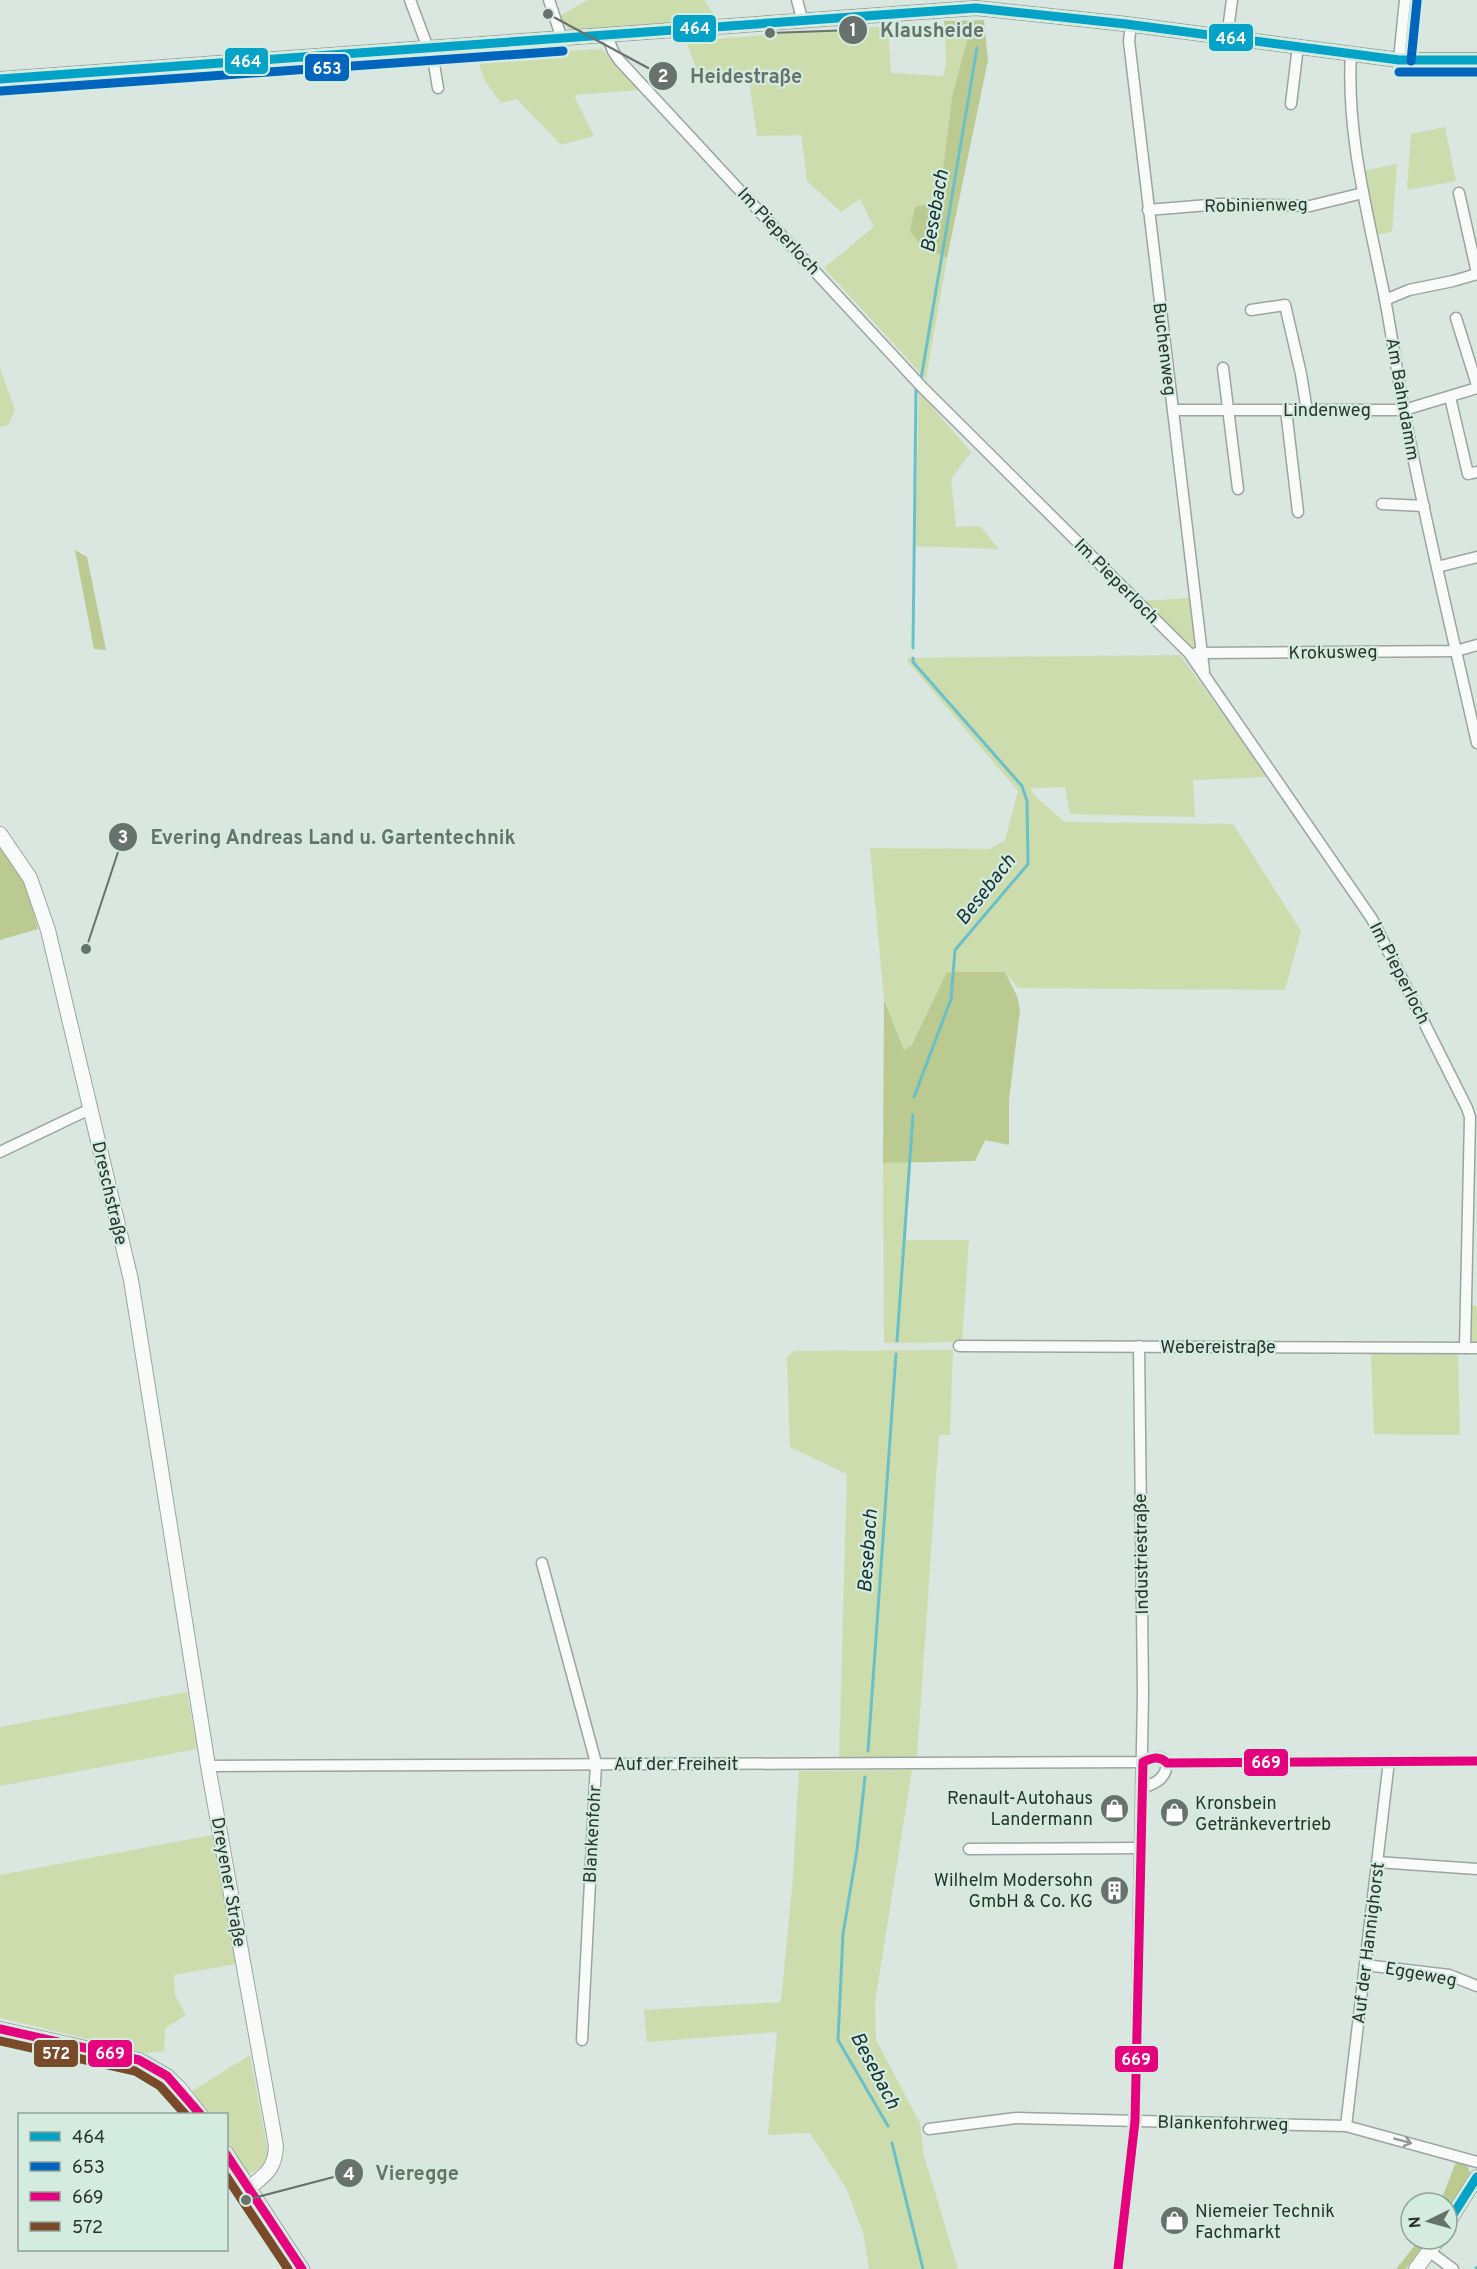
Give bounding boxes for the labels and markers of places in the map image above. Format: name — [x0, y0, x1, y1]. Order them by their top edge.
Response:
callout: Klausheide — [838, 11, 996, 49]
callout: Heidestraße — [648, 57, 814, 95]
callout: Evering Andreas Land u. Gartentechnik — [108, 818, 528, 856]
place label: Renault-Autohaus Landermann — [947, 1788, 1093, 1832]
shop icon: Renault-Autohaus Landermann — [1098, 1792, 1130, 1824]
place label: Kronsbein Getränkevertrieb — [1195, 1793, 1331, 1837]
shop icon: Kronsbein Getränkevertrieb — [1158, 1797, 1190, 1829]
place label: Wilhelm Modersohn GmbH & Co. KG — [934, 1870, 1093, 1914]
building icon: Wilhelm Modersohn GmbH & Co. KG — [1098, 1874, 1130, 1906]
callout: Vieregge — [334, 2154, 471, 2192]
place label: Niemeier Technik Fachmarkt — [1195, 2201, 1335, 2245]
shop icon: Niemeier Technik Fachmarkt — [1158, 2205, 1190, 2237]

